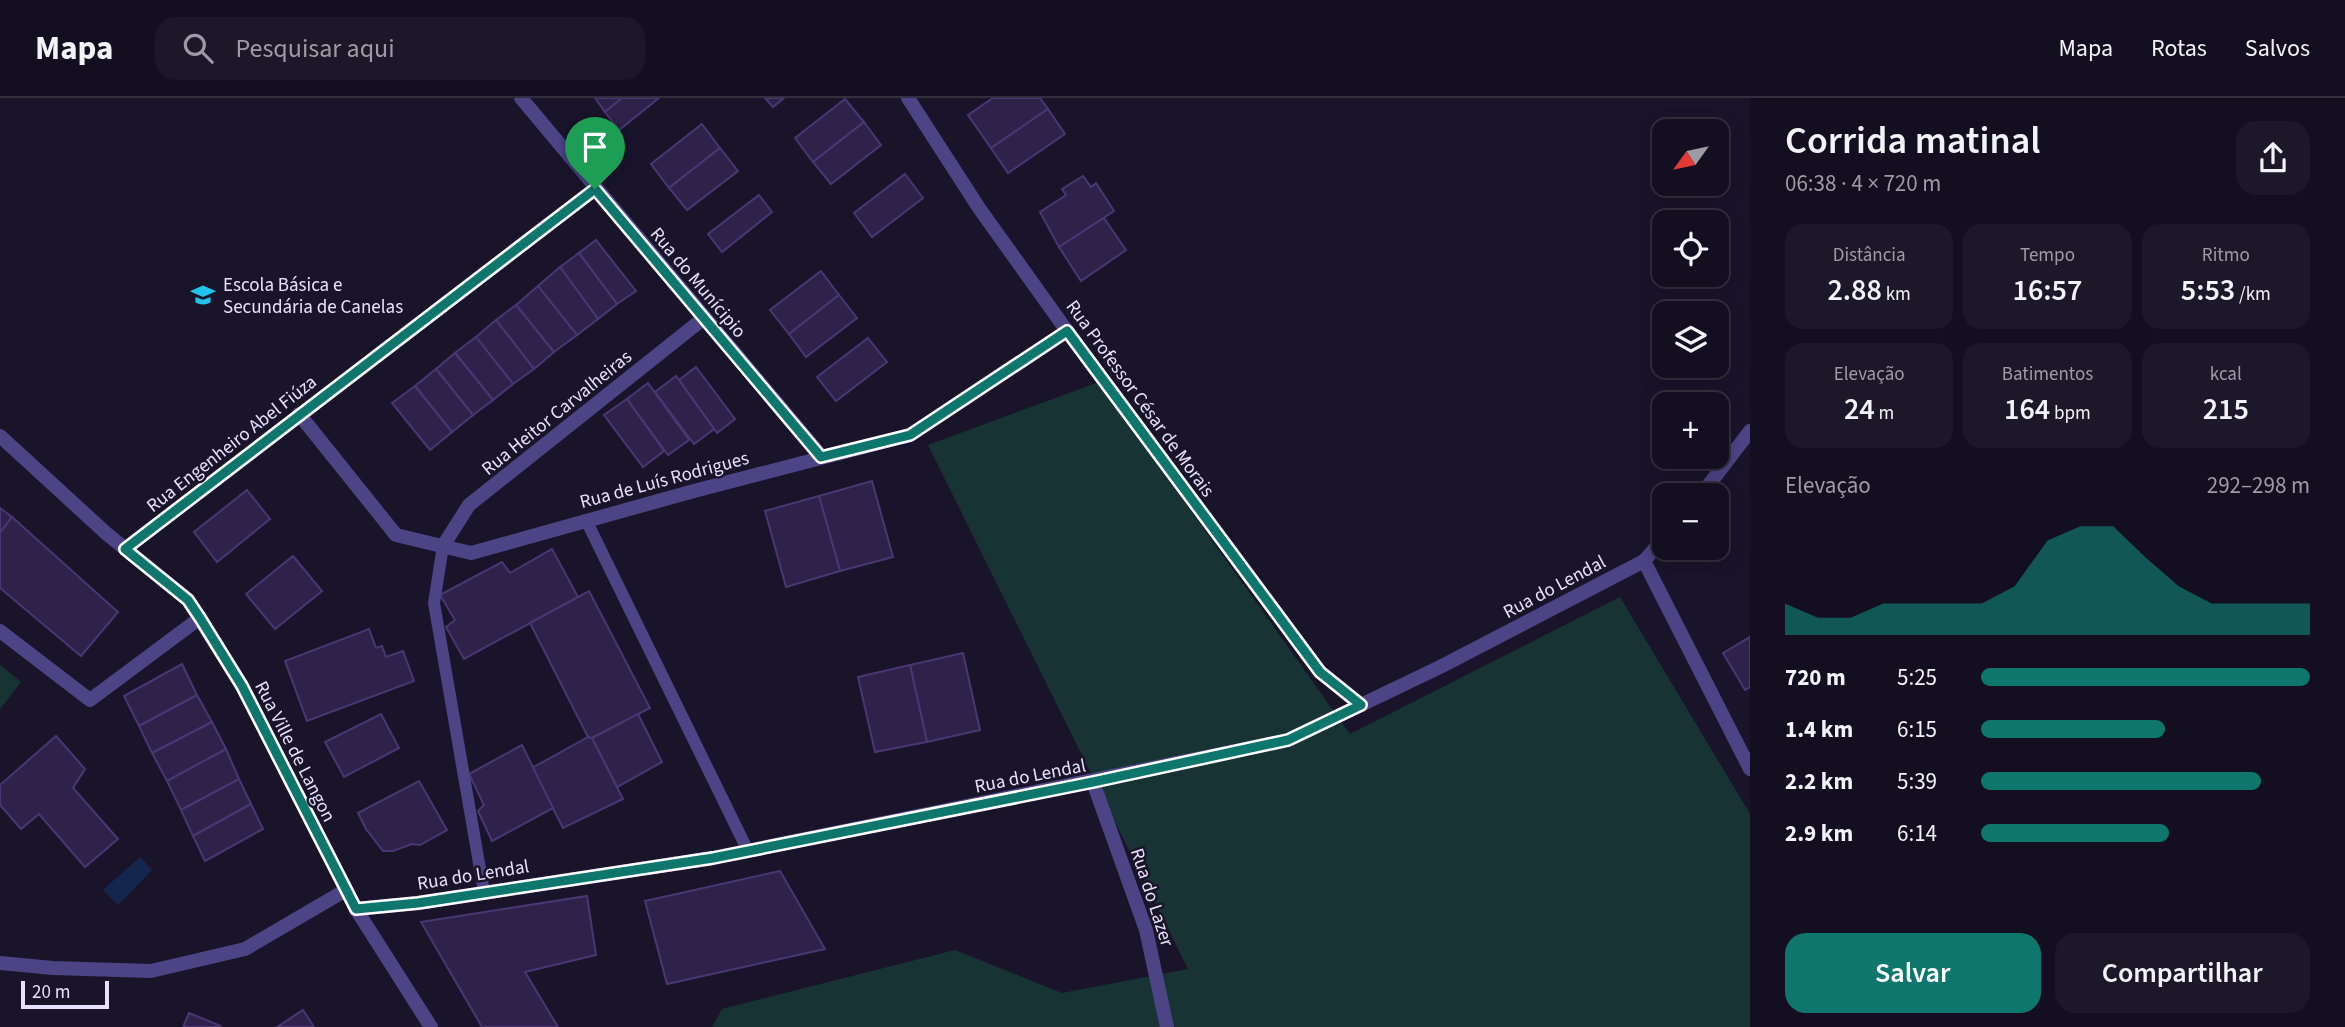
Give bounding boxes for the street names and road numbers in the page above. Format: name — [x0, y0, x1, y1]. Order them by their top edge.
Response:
street label: Rua do Munícipio — [643, 222, 752, 344]
street label: Rua Professor César de Morais — [1059, 295, 1221, 503]
street label: Rua Heitor Carvalheiras — [476, 344, 638, 482]
street label: Rua Engenheiro Abel Fiúza — [141, 369, 323, 519]
street label: Rua de Luís Rodrigues — [577, 445, 752, 516]
street label: Rua do Lendal — [1498, 549, 1611, 626]
street label: Rua Ville de Langon — [247, 677, 342, 827]
street label: Rua do Lendal — [972, 752, 1088, 801]
street label: Rua do Lazer — [1123, 845, 1180, 950]
street label: Rua do Lendal — [415, 853, 531, 898]

